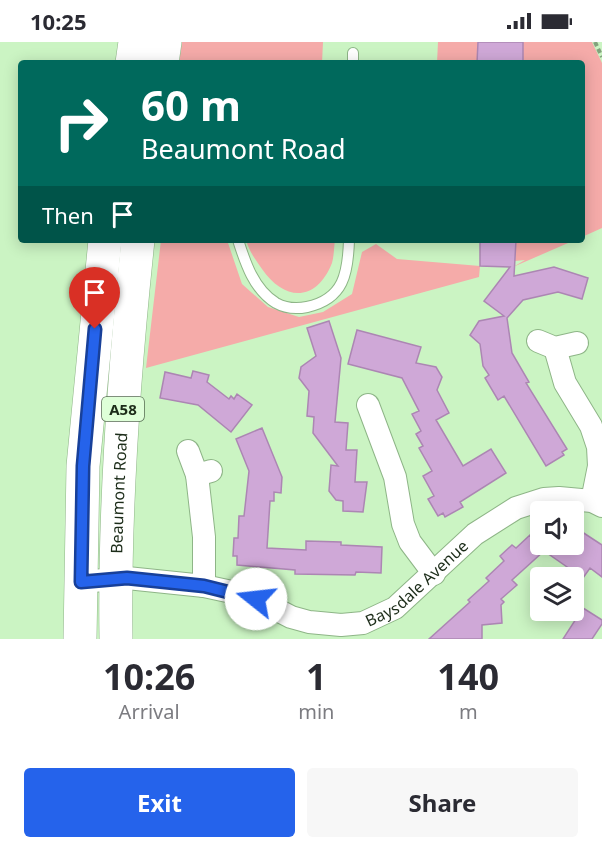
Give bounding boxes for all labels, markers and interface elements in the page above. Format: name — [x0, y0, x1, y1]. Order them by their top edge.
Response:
text: 10:25 — [30, 6, 87, 36]
text: 60 m — [141, 76, 241, 133]
icon: right — [42, 84, 120, 162]
text: Beaumont Road — [141, 130, 346, 167]
icon: arrive — [106, 198, 139, 231]
text: Then — [42, 200, 94, 230]
pin — [69, 267, 120, 329]
icon: arrive — [78, 276, 111, 309]
road number: A58 — [102, 397, 144, 421]
street label: Beaumont Road — [105, 432, 132, 554]
map controls — [530, 501, 584, 621]
button: sound — [530, 501, 584, 555]
street label: Baysdale Avenue — [362, 535, 473, 631]
position arrow — [224, 567, 288, 631]
button: layers — [530, 567, 584, 621]
text: 10:26 — [103, 652, 195, 701]
text: 1 — [306, 652, 327, 701]
text: 140 — [437, 652, 499, 701]
text: Arrival — [119, 698, 180, 725]
text: min — [298, 698, 334, 725]
text: m — [459, 698, 478, 725]
button: Exit — [24, 768, 295, 837]
button: Share — [307, 768, 578, 837]

